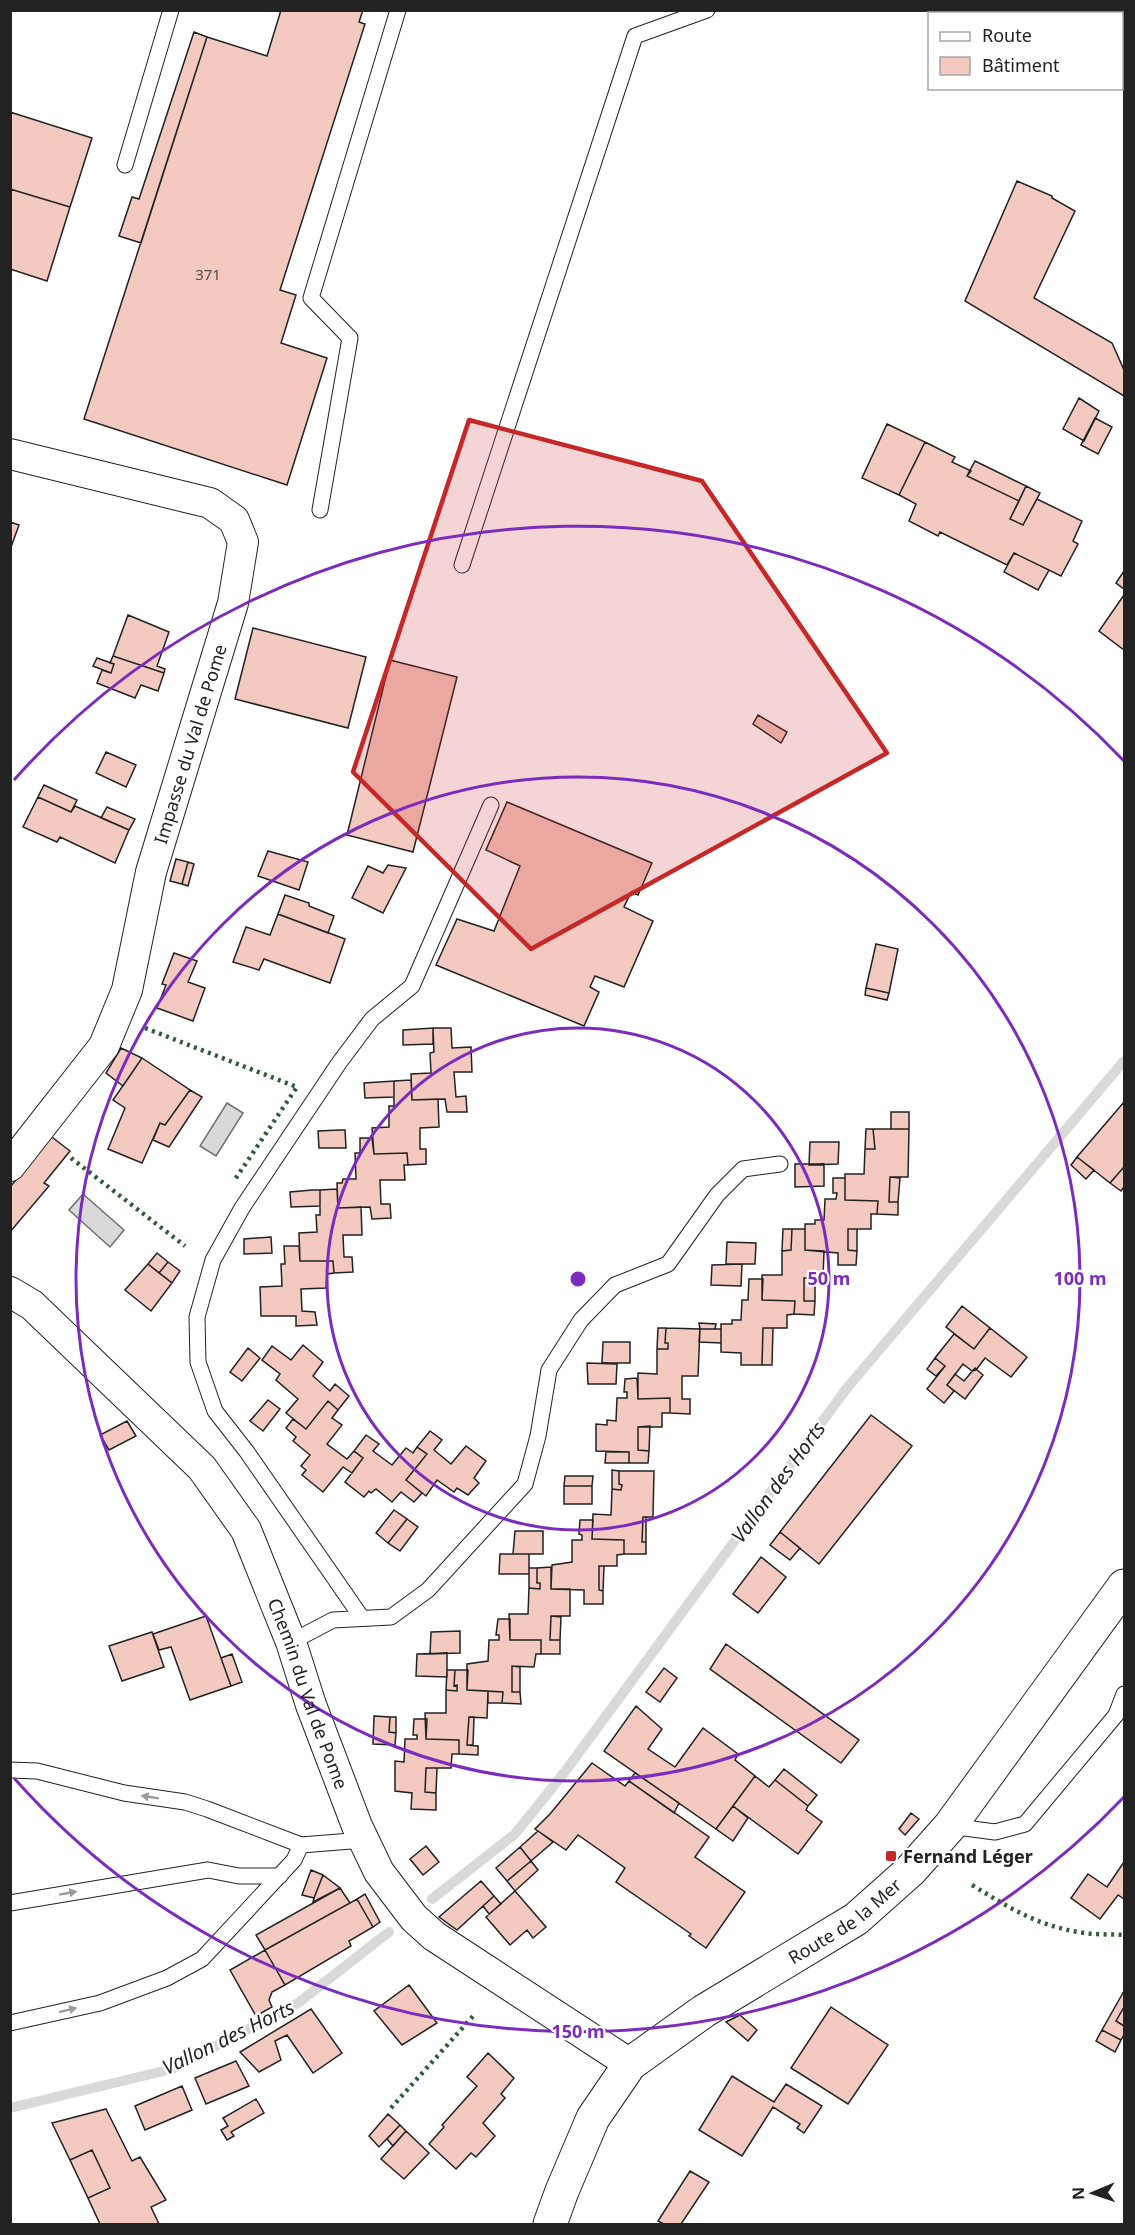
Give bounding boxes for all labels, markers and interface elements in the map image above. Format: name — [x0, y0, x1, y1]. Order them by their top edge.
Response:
legend — [928, 12, 1123, 90]
text: Route — [982, 23, 1032, 47]
text: Bâtiment — [982, 53, 1060, 77]
house number: 371 — [195, 264, 221, 284]
street label: Impasse du Val de Pome — [148, 641, 232, 847]
text: 50 m — [808, 1266, 850, 1290]
text: 100 m — [1053, 1266, 1107, 1290]
centre of rings — [568, 1269, 588, 1289]
water label: Vallon des Horts — [725, 1416, 831, 1548]
street label: Chemin du Val de Pome — [263, 1594, 354, 1792]
one-way arrow — [140, 1792, 159, 1801]
place label: Fernand Léger — [903, 1844, 1033, 1868]
marker: Fernand Léger — [884, 1849, 898, 1863]
street label: Route de la Mer — [783, 1872, 907, 1969]
one-way arrow — [59, 1888, 78, 1897]
water label: Vallon des Horts — [157, 1993, 299, 2081]
one-way arrow — [58, 2004, 77, 2014]
text: 150 m — [551, 2019, 605, 2043]
north arrow — [1063, 2163, 1123, 2223]
text: N — [1067, 2187, 1089, 2200]

